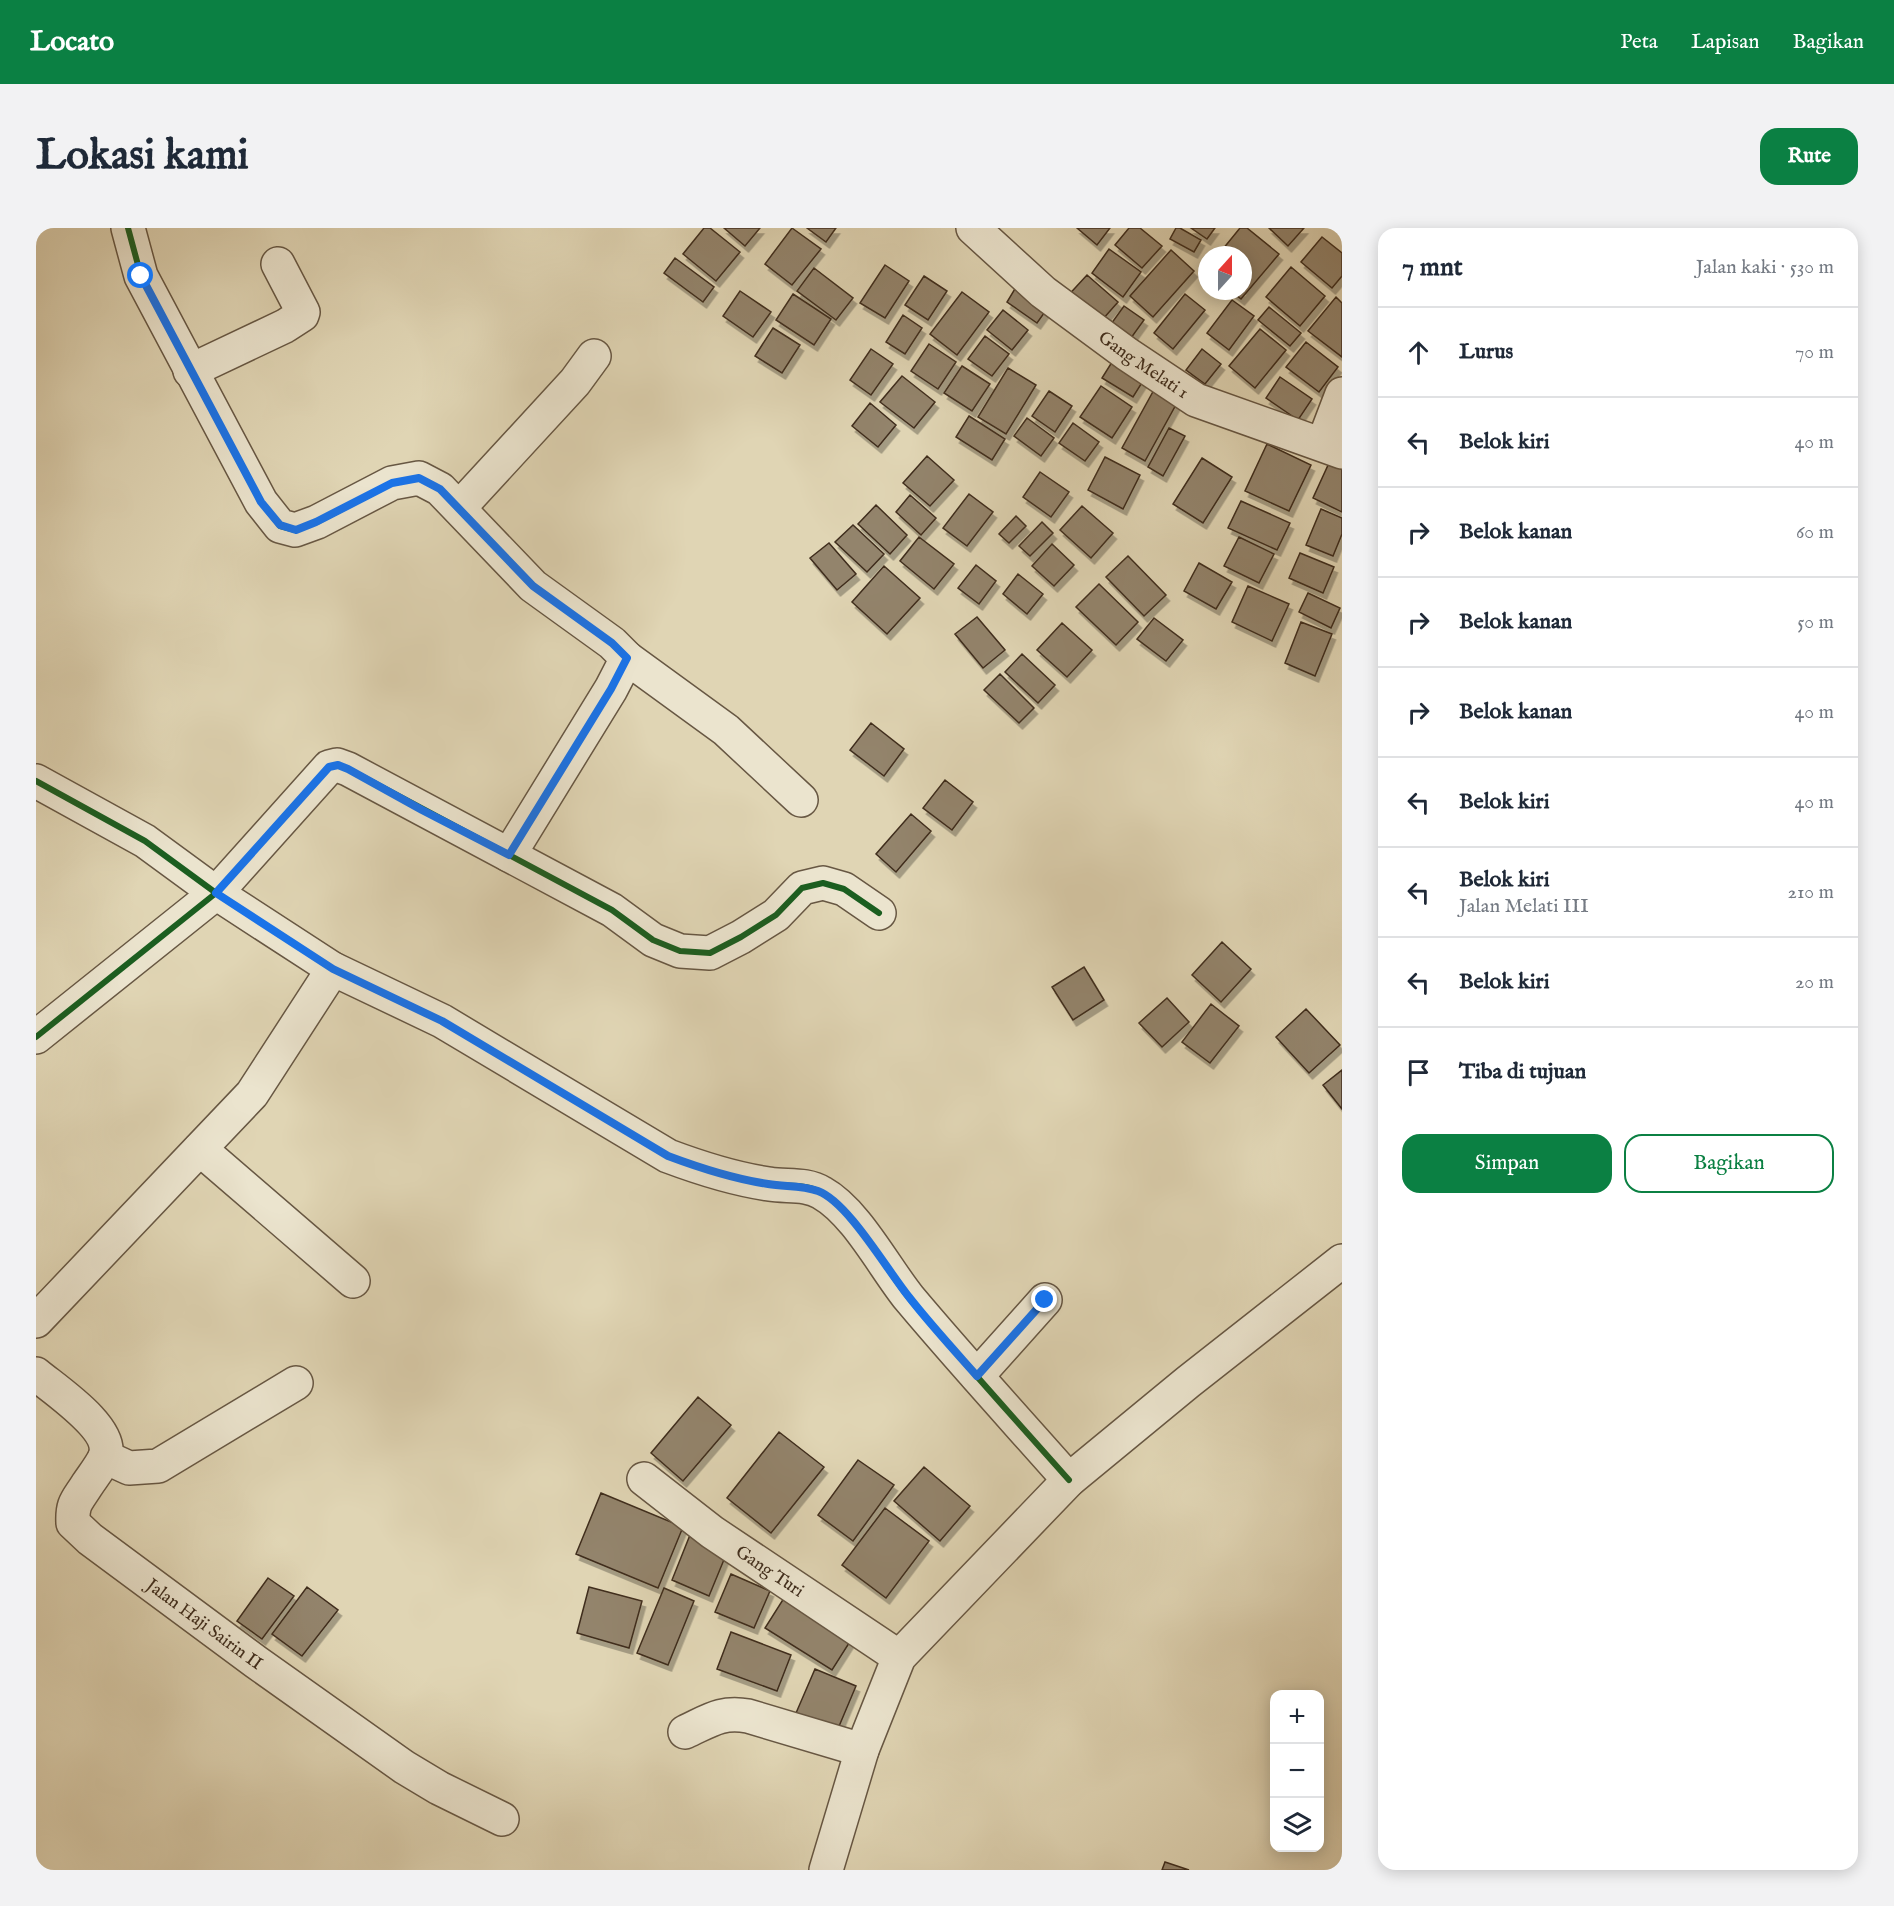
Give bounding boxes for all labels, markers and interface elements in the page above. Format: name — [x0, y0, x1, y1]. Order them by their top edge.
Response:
text: Locato — [30, 25, 114, 60]
text: Peta — [1620, 29, 1658, 56]
text: Lapisan — [1691, 29, 1760, 56]
text: Bagikan — [1793, 29, 1864, 56]
button: Rute — [1760, 128, 1858, 185]
text: Lokasi kami — [36, 130, 249, 183]
north arrow — [1198, 246, 1252, 300]
text: 7 mnt — [1402, 251, 1463, 284]
text: Jalan kaki · 530 m — [1696, 255, 1834, 280]
route start — [127, 262, 153, 288]
street label: Gang Melati 1 — [1093, 327, 1193, 405]
icon: ahead — [1402, 336, 1435, 369]
text: Lurus — [1459, 338, 1513, 366]
text: 70 m — [1795, 340, 1834, 365]
icon: left — [1402, 426, 1435, 459]
text: Belok kiri — [1459, 428, 1550, 456]
text: 40 m — [1795, 430, 1834, 455]
icon: right — [1402, 516, 1435, 549]
text: Belok kanan — [1459, 518, 1572, 546]
text: 60 m — [1796, 520, 1834, 545]
icon: right — [1402, 606, 1435, 639]
text: Belok kanan — [1459, 608, 1572, 636]
text: 50 m — [1797, 610, 1834, 635]
icon: right — [1402, 696, 1435, 729]
text: Belok kanan — [1459, 698, 1572, 726]
text: 40 m — [1795, 700, 1834, 725]
icon: left — [1402, 786, 1435, 819]
text: Belok kiri — [1459, 788, 1550, 816]
text: 40 m — [1795, 790, 1834, 815]
text: Belok kiri — [1459, 866, 1550, 894]
icon: left — [1402, 876, 1435, 909]
text: 210 m — [1788, 880, 1834, 905]
text: Jalan Melati III — [1459, 894, 1589, 919]
icon: left — [1402, 966, 1435, 999]
text: Belok kiri — [1459, 968, 1550, 996]
text: 20 m — [1795, 970, 1834, 995]
icon: arrive — [1402, 1056, 1435, 1089]
text: Tiba di tujuan — [1459, 1058, 1586, 1086]
button: Simpan — [1402, 1134, 1612, 1193]
button: Bagikan — [1624, 1134, 1834, 1193]
route end — [1031, 1286, 1057, 1312]
street label: Gang Turi — [730, 1541, 808, 1603]
street label: Jalan Haji Sairin II — [139, 1573, 267, 1676]
map controls — [1270, 1690, 1324, 1852]
button: + — [1270, 1690, 1324, 1744]
button: − — [1270, 1744, 1324, 1798]
button: layers — [1270, 1798, 1324, 1852]

